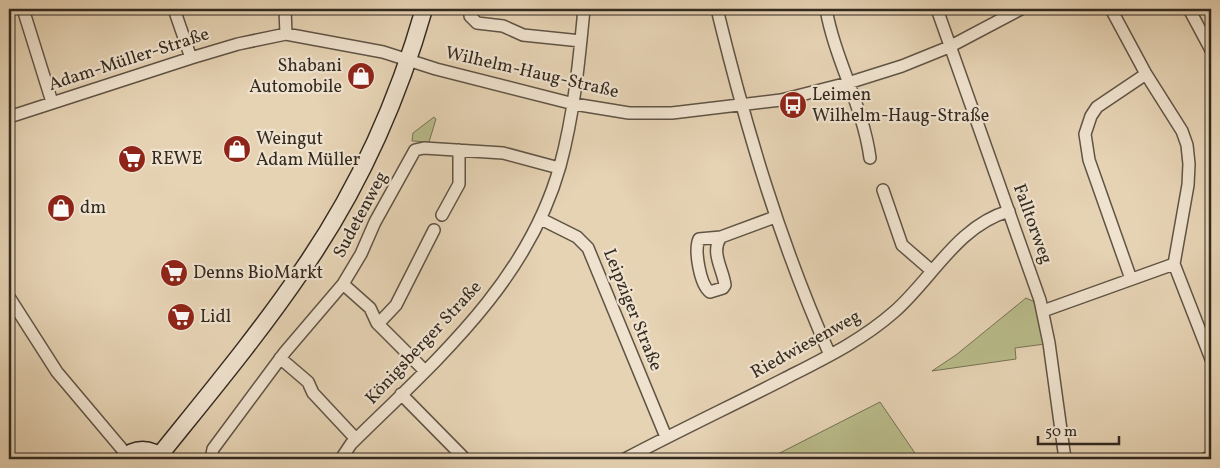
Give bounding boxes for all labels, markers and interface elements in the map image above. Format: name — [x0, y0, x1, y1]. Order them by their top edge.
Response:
street label: Adam-Müller-Straße — [45, 22, 213, 98]
street label: Wilhelm-Haug-Straße — [443, 41, 621, 105]
place label: Shabani Automobile — [249, 54, 342, 100]
shop icon: Shabani Automobile — [346, 61, 376, 91]
place label: Leimen Wilhelm-Haug-Straße — [812, 83, 989, 129]
bus stop icon: Leimen Wilhelm-Haug-Straße — [778, 90, 808, 120]
place label: Weingut Adam Müller — [256, 127, 361, 173]
shop icon: Weingut Adam Müller — [222, 134, 252, 164]
supermarket icon: REWE — [117, 144, 147, 174]
place label: REWE — [151, 147, 203, 172]
street label: Sudetenweg — [328, 167, 394, 263]
street label: Falltorweg — [1006, 180, 1058, 268]
shop icon: dm — [46, 193, 76, 223]
place label: dm — [80, 196, 106, 221]
street label: Leipziger Straße — [596, 245, 668, 375]
supermarket icon: Denns BioMarkt — [159, 258, 189, 288]
place label: Denns BioMarkt — [193, 261, 323, 286]
street label: Königsberger Straße — [360, 276, 488, 410]
supermarket icon: Lidl — [166, 302, 196, 332]
street label: Riedwiesenweg — [747, 304, 865, 386]
place label: Lidl — [200, 305, 231, 330]
scale bar — [1038, 413, 1119, 445]
text: 50 m — [1045, 422, 1077, 443]

